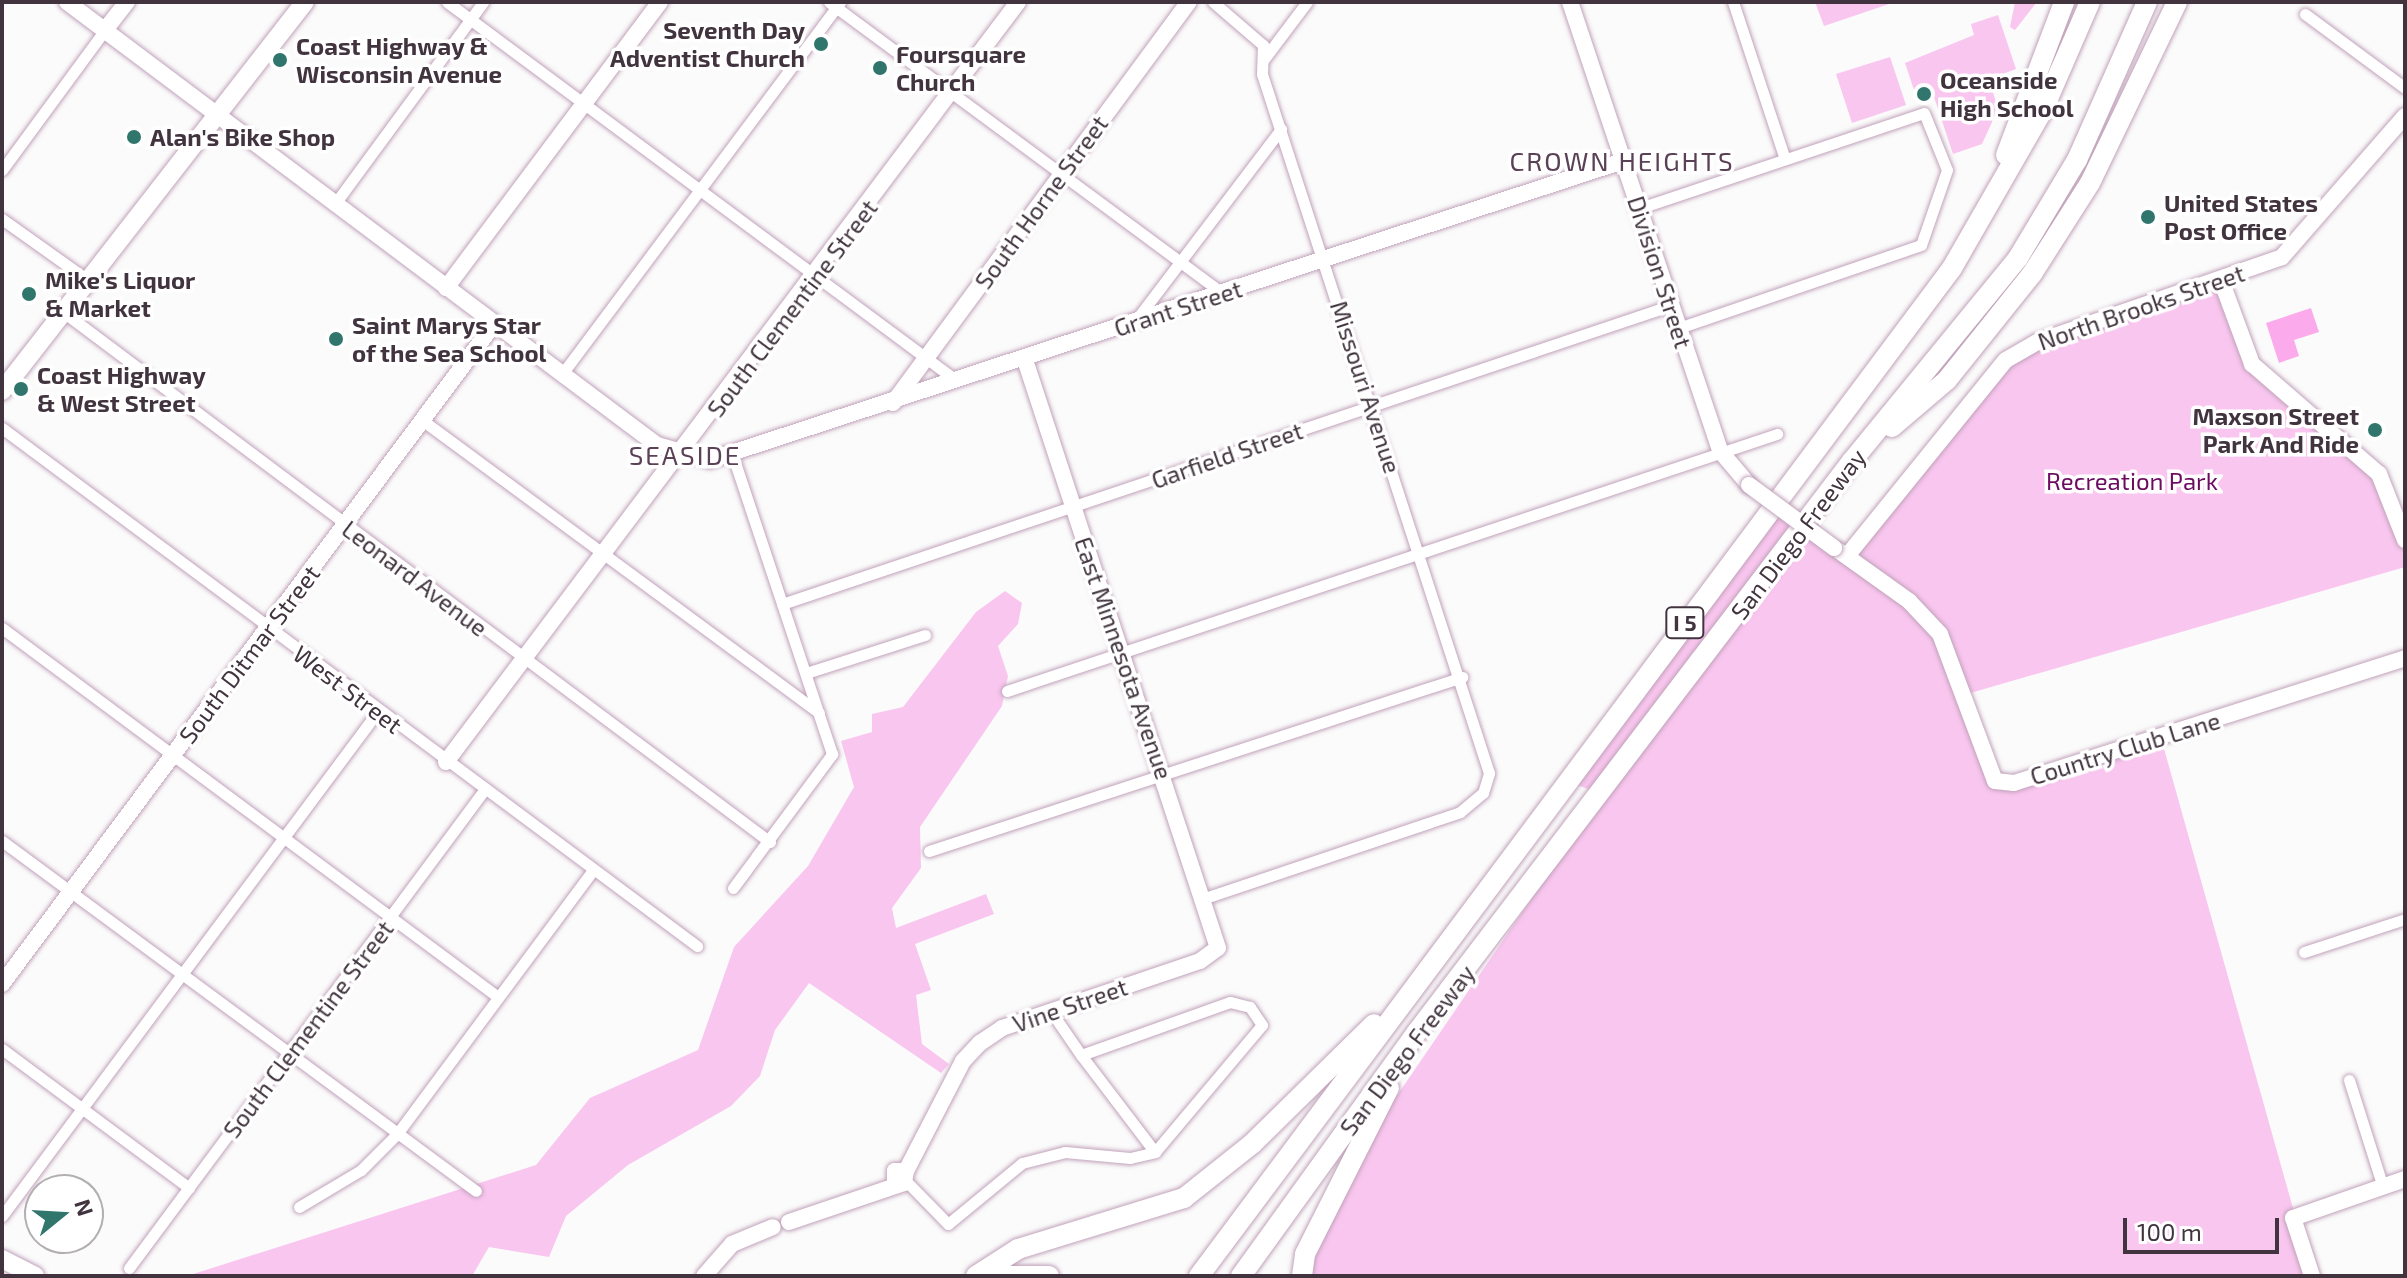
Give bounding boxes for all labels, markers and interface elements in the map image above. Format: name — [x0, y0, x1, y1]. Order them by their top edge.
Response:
place label: Seventh Day Adventist Church — [610, 16, 805, 72]
place label: Coast Highway & Wisconsin Avenue — [296, 32, 503, 88]
marker: Seventh Day Adventist Church — [812, 35, 830, 53]
place label: Foursquare Church — [896, 40, 1026, 96]
marker: Coast Highway & Wisconsin Avenue — [271, 51, 289, 69]
marker: Foursquare Church — [871, 59, 889, 77]
place label: Oceanside High School — [1940, 66, 2074, 122]
marker: Oceanside High School — [1915, 85, 1933, 103]
street label: South Horne Street — [968, 110, 1114, 294]
place label: Alan's Bike Shop — [150, 123, 335, 151]
marker: Alan's Bike Shop — [125, 128, 143, 146]
district label: CROWN HEIGHTS — [1509, 145, 1735, 177]
place label: United States Post Office — [2164, 189, 2318, 245]
street label: Division Street — [1622, 192, 1698, 352]
street label: South Clementine Street — [701, 194, 883, 422]
marker: United States Post Office — [2139, 208, 2157, 226]
street label: North Brooks Street — [2034, 258, 2248, 356]
place label: Mike's Liquor & Market — [45, 266, 195, 322]
street label: Grant Street — [1110, 274, 1246, 342]
marker: Mike's Liquor & Market — [20, 285, 38, 303]
street label: Missouri Avenue — [1324, 297, 1408, 477]
place label: Saint Marys Star of the Sea School — [352, 311, 547, 367]
marker: Saint Marys Star of the Sea School — [327, 330, 345, 348]
place label: Coast Highway & West Street — [37, 361, 206, 417]
marker: Coast Highway & West Street — [12, 380, 30, 398]
place label: Maxson Street Park And Ride — [2192, 402, 2359, 458]
street label: Garfield Street — [1148, 416, 1306, 494]
marker: Maxson Street Park And Ride — [2366, 421, 2384, 439]
district label: SEASIDE — [629, 439, 741, 471]
street label: San Diego Freeway — [1724, 443, 1872, 625]
park label: Recreation Park — [2046, 467, 2218, 495]
street label: Leonard Avenue — [337, 514, 493, 642]
street label: East Minnesota Avenue — [1069, 533, 1179, 783]
street label: South Ditmar Street — [172, 559, 326, 749]
road number: I 5 — [1665, 605, 1705, 641]
street label: West Street — [288, 639, 408, 739]
street label: Country Club Lane — [2026, 705, 2224, 791]
street label: South Clementine Street — [217, 915, 399, 1143]
street label: San Diego Freeway — [1333, 959, 1481, 1141]
street label: Vine Street — [1009, 972, 1131, 1038]
north arrow — [24, 1174, 104, 1254]
text: N — [70, 1196, 100, 1219]
scale bar — [2127, 1202, 2283, 1252]
text: 100 m — [2137, 1217, 2202, 1246]

